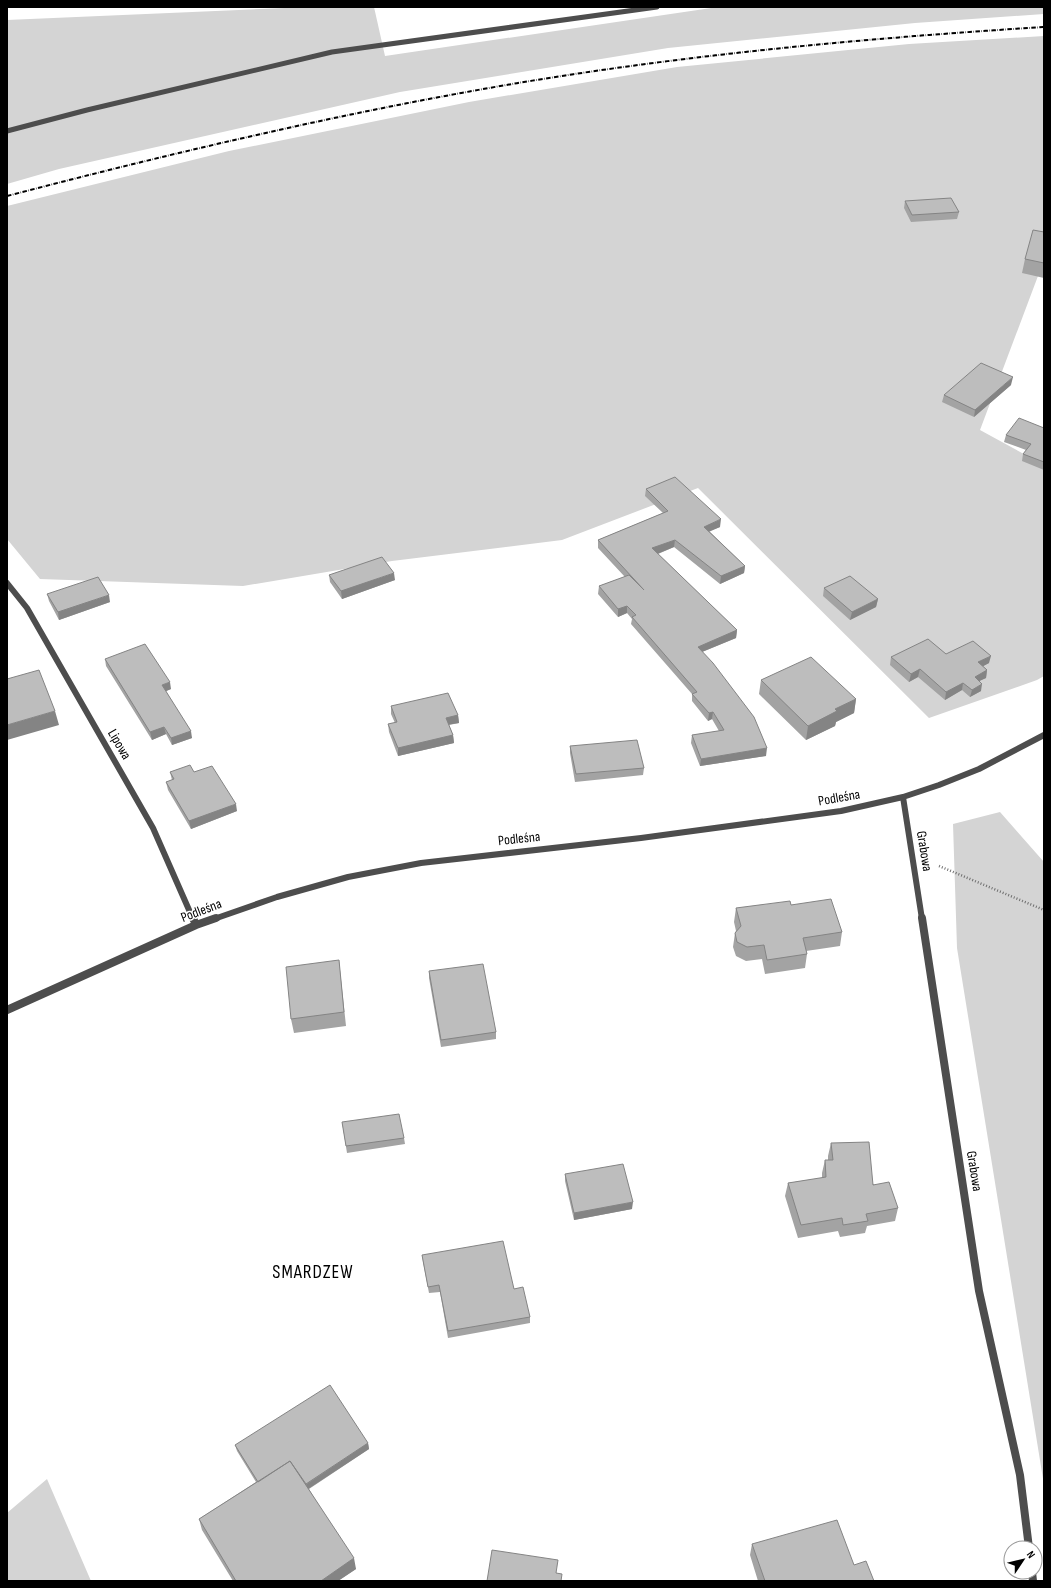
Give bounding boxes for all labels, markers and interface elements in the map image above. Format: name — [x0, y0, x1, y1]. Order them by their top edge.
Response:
street label: Lipowa — [104, 726, 135, 763]
street label: Podleśna — [817, 785, 861, 810]
street label: Podleśna — [497, 828, 541, 849]
street label: Grabowa — [913, 830, 936, 873]
street label: Podleśna — [178, 895, 224, 926]
street label: Grabowa — [963, 1150, 986, 1193]
district label: SMARDZEW — [272, 1261, 354, 1284]
north arrow — [1003, 1540, 1043, 1580]
text: N — [1024, 1548, 1038, 1561]

